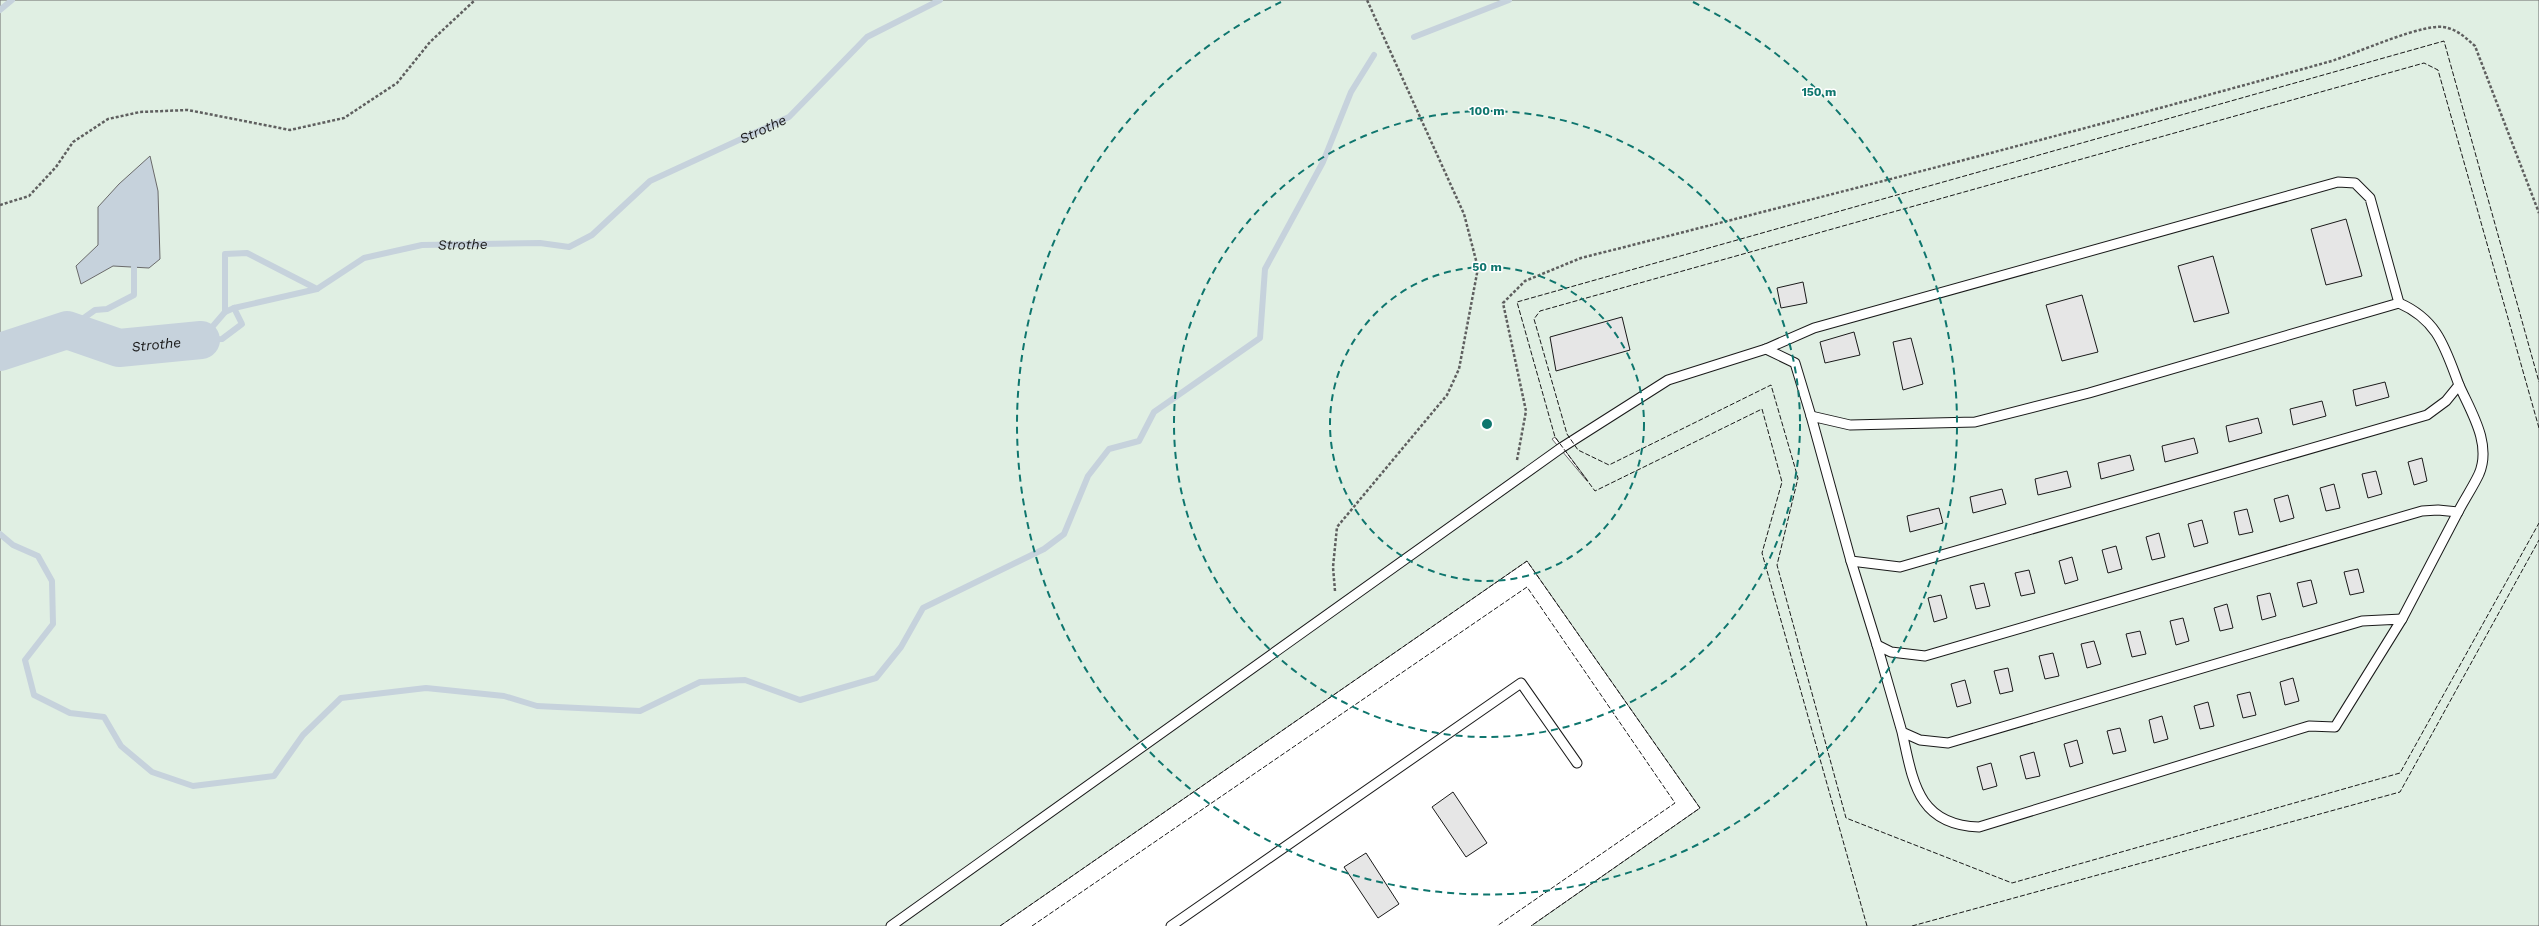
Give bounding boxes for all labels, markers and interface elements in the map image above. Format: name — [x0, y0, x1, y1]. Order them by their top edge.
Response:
text: 150 m — [1802, 85, 1836, 99]
text: 100 m — [1469, 104, 1505, 118]
water label: Strothe — [737, 111, 789, 147]
water label: Strothe — [438, 236, 488, 253]
text: 50 m — [1472, 260, 1502, 274]
water label: Strothe — [131, 334, 182, 355]
centre of rings — [1480, 417, 1494, 431]

